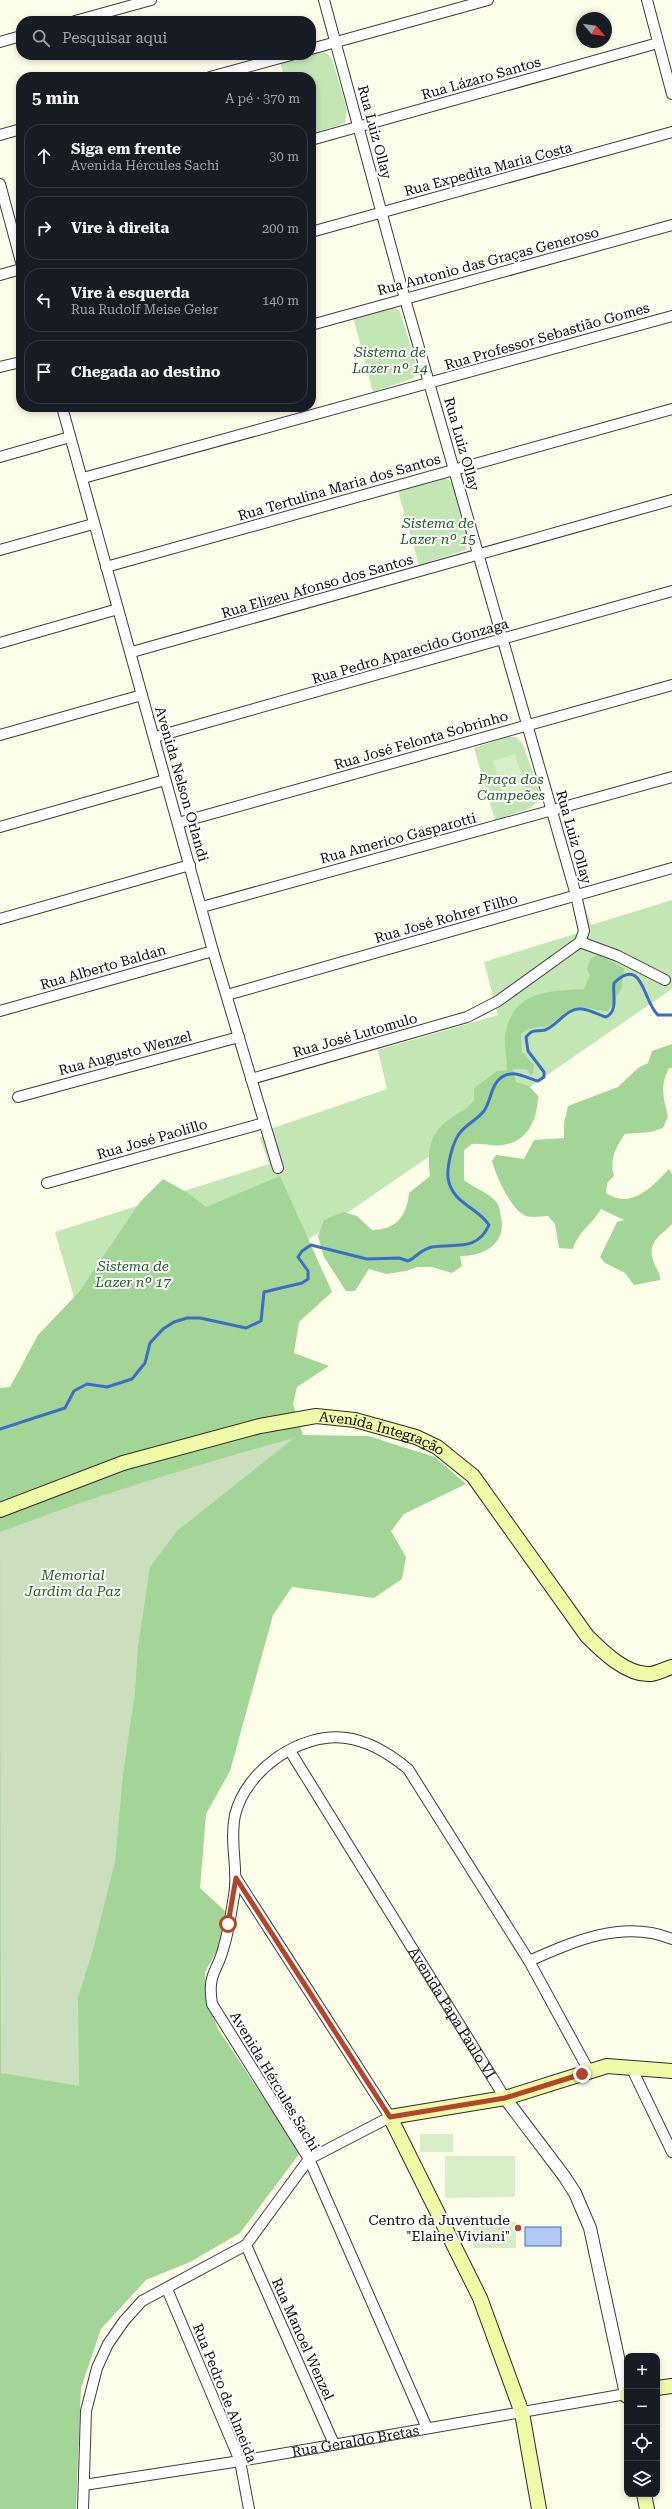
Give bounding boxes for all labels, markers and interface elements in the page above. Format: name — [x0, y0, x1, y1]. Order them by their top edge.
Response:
north arrow — [576, 12, 612, 48]
search box — [16, 16, 316, 60]
icon: search — [30, 27, 52, 49]
text: Pesquisar aqui — [62, 29, 167, 47]
street label: Rua Lázaro Santos — [419, 53, 543, 103]
street label: Rua Luiz Ollay — [355, 83, 395, 181]
text: 5 min — [32, 88, 79, 108]
text: A pé · 370 m — [225, 91, 300, 106]
street label: Rua Expedita Maria Costa — [402, 139, 574, 199]
text: Siga em frente — [71, 140, 181, 158]
icon: ahead — [33, 145, 55, 167]
text: 30 m — [269, 149, 299, 164]
text: Avenida Hércules Sachi — [71, 158, 219, 173]
icon: right — [33, 217, 55, 239]
text: Vire à direita — [71, 219, 169, 237]
text: 200 m — [262, 221, 299, 236]
street label: Rua Antonio das Graças Generoso — [375, 224, 601, 298]
text: Vire à esquerda — [71, 284, 190, 302]
icon: left — [33, 289, 55, 311]
text: 140 m — [262, 293, 299, 308]
street label: Rua Professor Sebastião Gomes — [443, 299, 652, 373]
text: Rua Rudolf Meise Geier — [71, 302, 218, 317]
park label: Sistema de Lazer nº 14 — [351, 344, 428, 376]
icon: arrive — [33, 361, 55, 383]
text: Chegada ao destino — [71, 363, 220, 381]
street label: Rua Luiz Ollay — [441, 395, 483, 493]
street label: Rua Tertulina Maria dos Santos — [236, 450, 442, 524]
park label: Sistema de Lazer nº 15 — [399, 515, 476, 547]
street label: Rua Elizeu Afonso dos Santos — [219, 551, 415, 621]
street label: Rua Pedro Aparecido Gonzaga — [310, 615, 511, 687]
street label: Avenida Nelson Orlandi — [152, 705, 212, 864]
street label: Rua José Felonta Sobrinho — [332, 707, 510, 773]
park label: Praça dos Campeões — [477, 771, 546, 803]
street label: Rua Luiz Ollay — [553, 788, 595, 886]
street label: Rua Americo Gasparotti — [318, 809, 478, 867]
street label: Rua José Rohrer Filho — [373, 890, 519, 946]
street label: Rua Alberto Baldan — [38, 941, 168, 993]
street label: Rua José Lutomulo — [291, 1010, 419, 1060]
street label: Rua Augusto Wenzel — [57, 1027, 194, 1078]
street label: Rua José Paolillo — [95, 1116, 209, 1162]
park label: Sistema de Lazer nº 17 — [94, 1258, 172, 1290]
street label: Avenida Integração — [318, 1408, 448, 1458]
park label: Memorial Jardim da Paz — [24, 1567, 121, 1599]
route start — [219, 1915, 237, 1933]
street label: Avenida Papa Paulo VI — [406, 1944, 499, 2081]
street label: Avenida Hércules Sachi — [227, 2008, 323, 2154]
route end — [573, 2065, 591, 2083]
place label: Centro da Juventude "Elaine Viviani" — [369, 2212, 510, 2244]
marker: Centro da Juventude "Elaine Viviani" — [513, 2223, 523, 2233]
street label: Rua Manoel Wenzel — [269, 2275, 337, 2403]
street label: Rua Pedro de Almeida — [190, 2321, 260, 2465]
map controls — [624, 2353, 660, 2497]
button: + — [624, 2353, 660, 2389]
button: − — [624, 2389, 660, 2425]
street label: Rua Geraldo Bretas — [291, 2422, 421, 2460]
button: locate — [624, 2425, 660, 2461]
button: layers — [624, 2461, 660, 2497]

